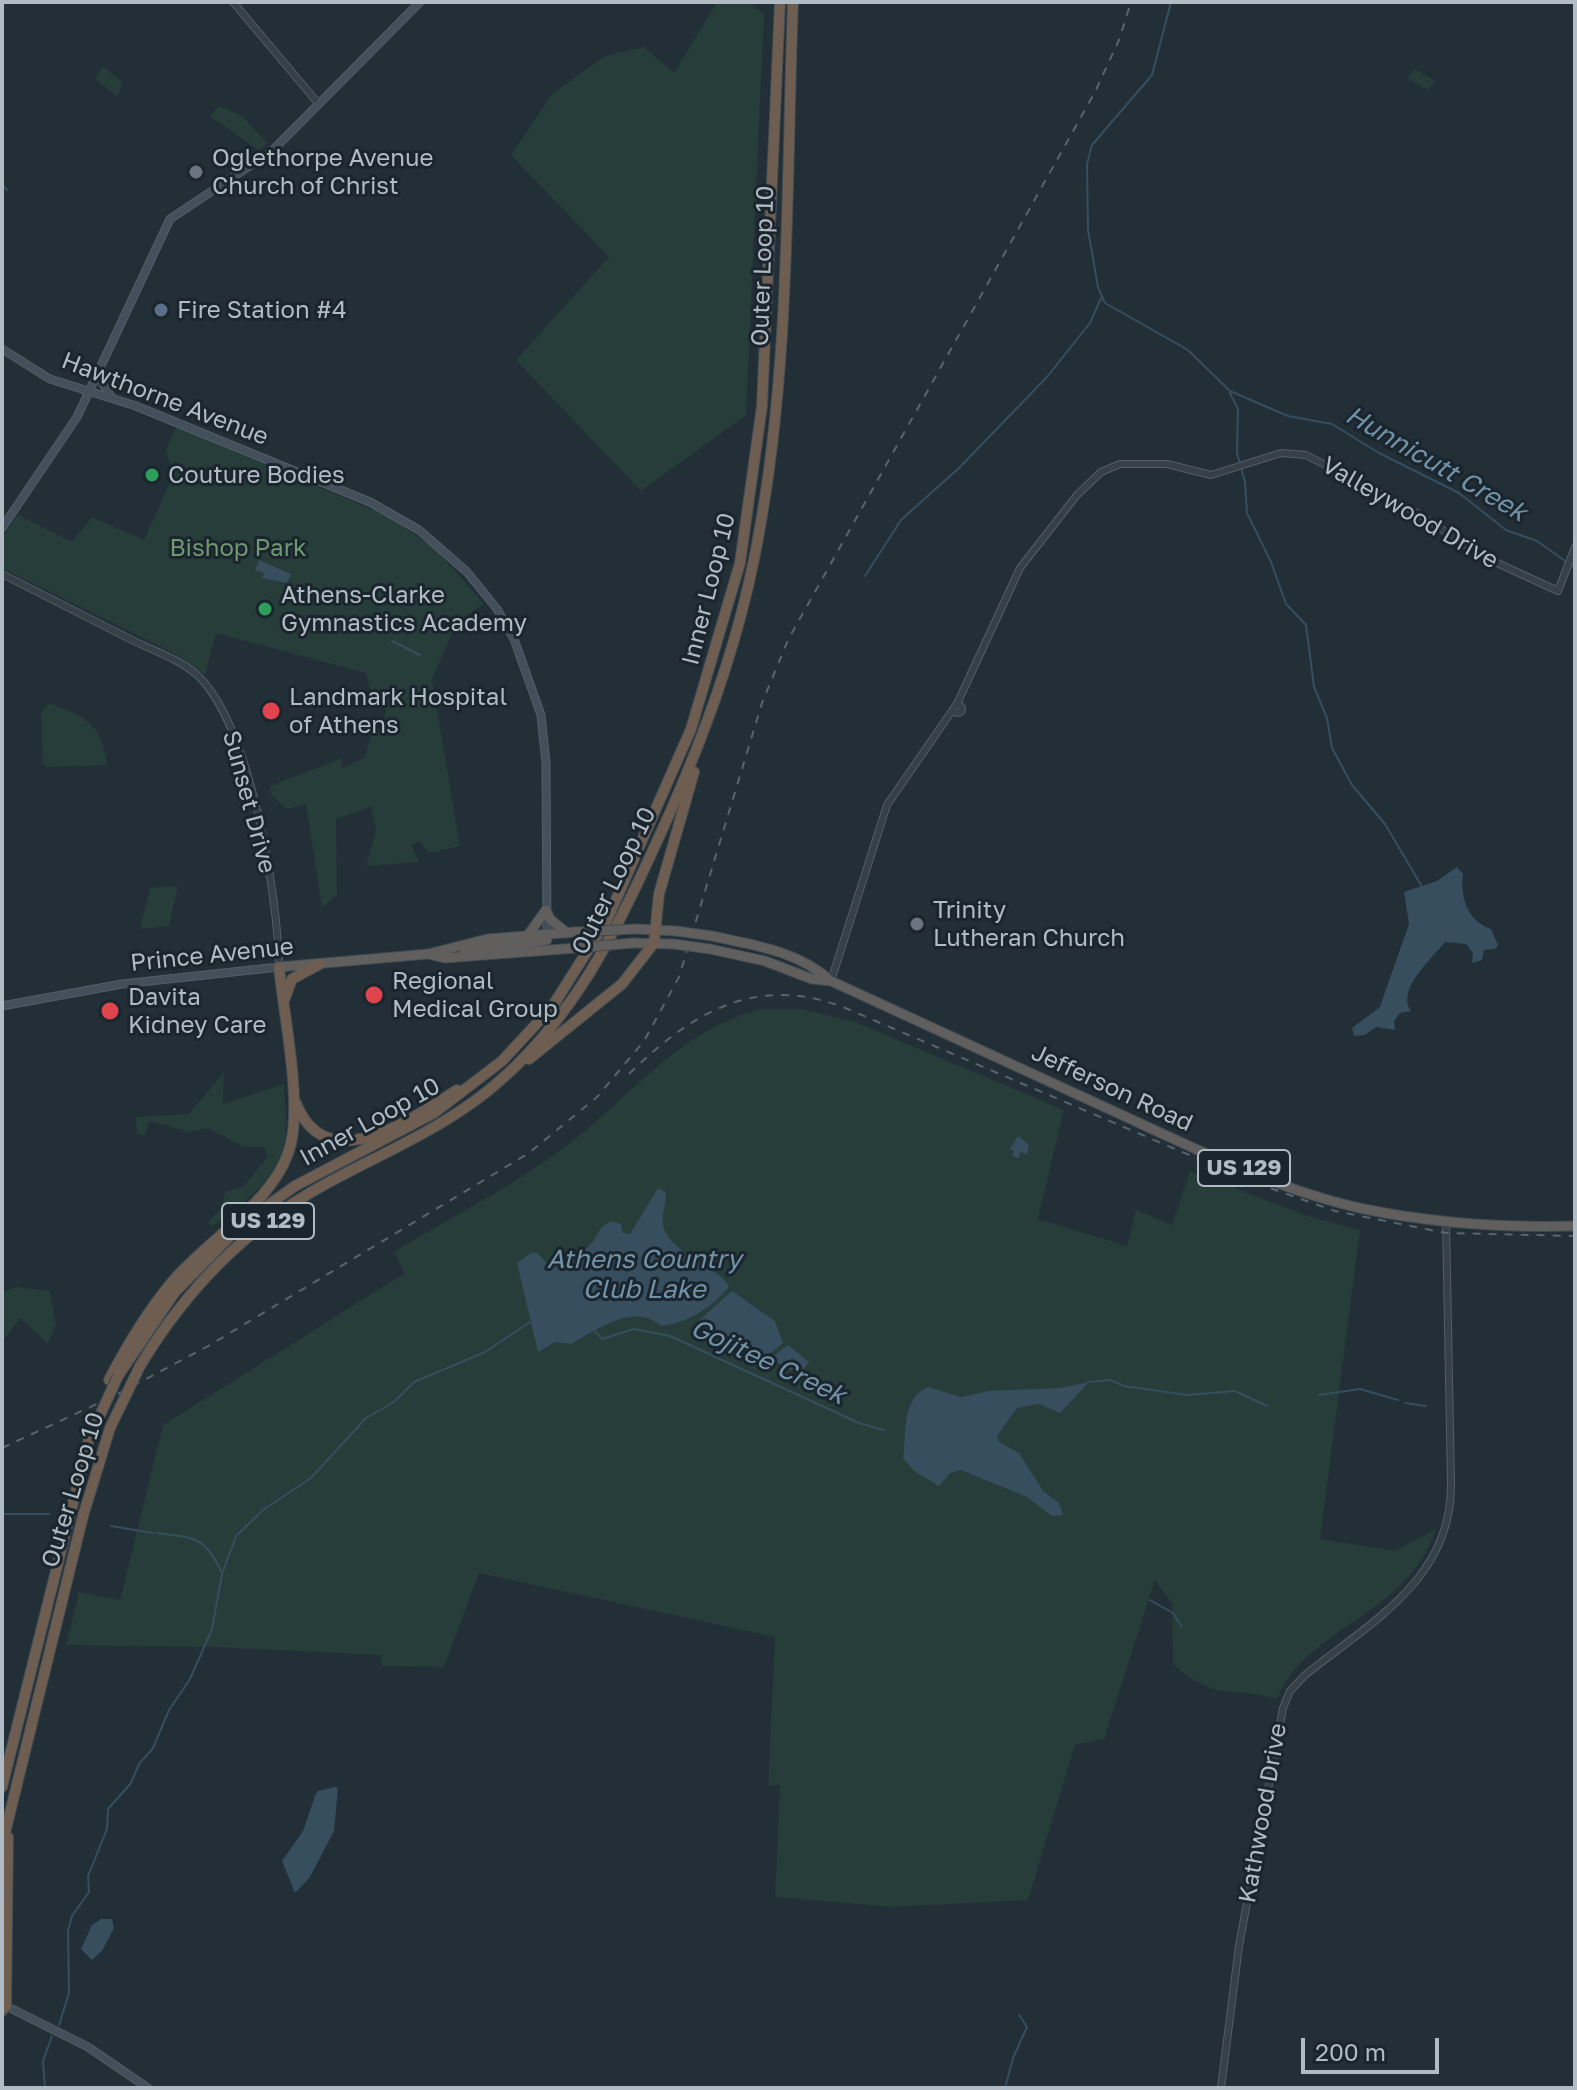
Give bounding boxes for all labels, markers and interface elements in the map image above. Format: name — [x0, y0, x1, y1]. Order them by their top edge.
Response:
place label: Oglethorpe Avenue Church of Christ — [212, 144, 433, 200]
marker: Oglethorpe Avenue Church of Christ — [187, 163, 205, 181]
street label: Outer Loop 10 — [746, 185, 780, 347]
place label: Fire Station #4 — [177, 296, 347, 324]
marker: Fire Station #4 — [152, 301, 170, 319]
street label: Hawthorne Avenue — [58, 346, 272, 452]
water label: Hunnicutt Creek — [1340, 400, 1532, 528]
street label: Valleywood Drive — [1317, 451, 1503, 575]
place label: Couture Bodies — [168, 461, 345, 489]
marker: Couture Bodies — [143, 466, 161, 484]
street label: Inner Loop 10 — [676, 510, 742, 668]
park label: Bishop Park — [169, 534, 307, 562]
place label: Athens-Clarke Gymnastics Academy — [281, 581, 527, 637]
marker: Athens-Clarke Gymnastics Academy — [256, 600, 274, 618]
place label: Landmark Hospital of Athens — [289, 683, 507, 739]
marker: Landmark Hospital of Athens — [260, 700, 282, 722]
street label: Sunset Drive — [216, 728, 282, 876]
street label: Outer Loop 10 — [566, 802, 662, 960]
place label: Trinity Lutheran Church — [933, 896, 1125, 952]
marker: Trinity Lutheran Church — [908, 915, 926, 933]
street label: Prince Avenue — [129, 932, 295, 978]
place label: Regional Medical Group — [392, 967, 558, 1023]
place label: Davita Kidney Care — [128, 983, 266, 1039]
marker: Regional Medical Group — [363, 984, 385, 1006]
marker: Davita Kidney Care — [99, 1000, 121, 1022]
street label: Jefferson Road — [1027, 1038, 1197, 1138]
street label: Inner Loop 10 — [295, 1072, 445, 1172]
road number: US 129 — [1198, 1150, 1290, 1186]
road number: US 129 — [222, 1203, 314, 1239]
water label: Athens Country Club Lake — [547, 1244, 741, 1306]
water label: Gojitee Creek — [686, 1313, 850, 1411]
street label: Outer Loop 10 — [36, 1409, 110, 1571]
street label: Kathwood Drive — [1233, 1721, 1293, 1905]
scale bar — [1305, 2022, 1443, 2072]
text: 200 m — [1315, 2037, 1386, 2066]

